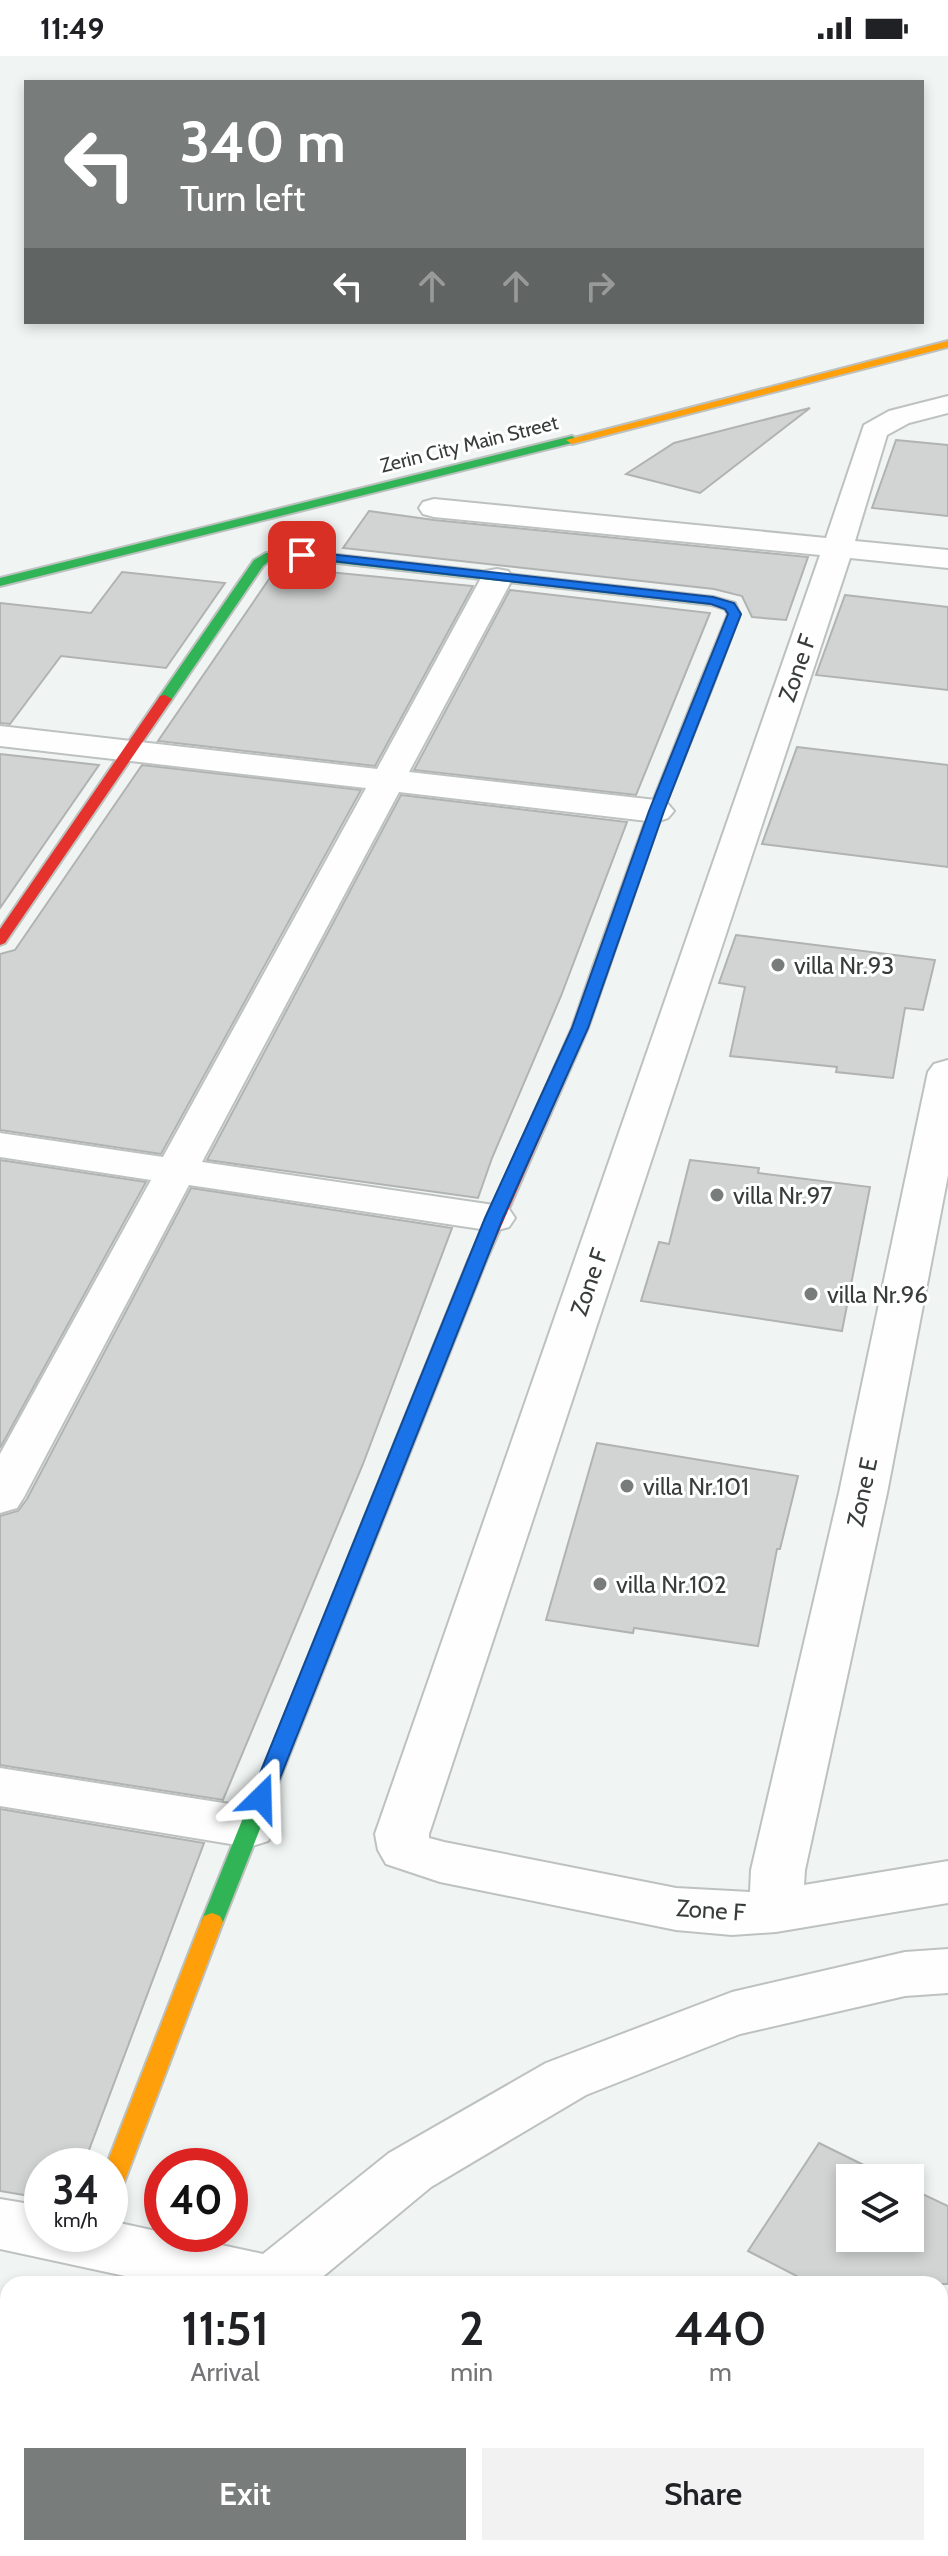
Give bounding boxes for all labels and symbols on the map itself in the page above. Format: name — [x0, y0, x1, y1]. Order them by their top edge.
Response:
street label: Zerin City Main Street — [378, 410, 561, 478]
pin — [268, 521, 336, 589]
street label: Zone F — [772, 630, 822, 706]
place label: villa Nr.93 — [794, 951, 894, 980]
marker: villa Nr.93 — [769, 956, 787, 974]
place label: villa Nr.97 — [733, 1181, 832, 1210]
marker: villa Nr.97 — [708, 1186, 726, 1204]
street label: Zone F — [564, 1244, 614, 1320]
place label: villa Nr.96 — [827, 1280, 928, 1309]
marker: villa Nr.96 — [802, 1285, 820, 1303]
street label: Zone E — [841, 1455, 883, 1529]
place label: villa Nr.101 — [643, 1472, 749, 1501]
marker: villa Nr.101 — [618, 1477, 636, 1495]
place label: villa Nr.102 — [616, 1570, 727, 1599]
marker: villa Nr.102 — [591, 1575, 609, 1593]
position arrow — [219, 1756, 303, 1840]
street label: Zone F — [675, 1893, 747, 1927]
speed limit sign: 40 — [144, 2148, 248, 2252]

